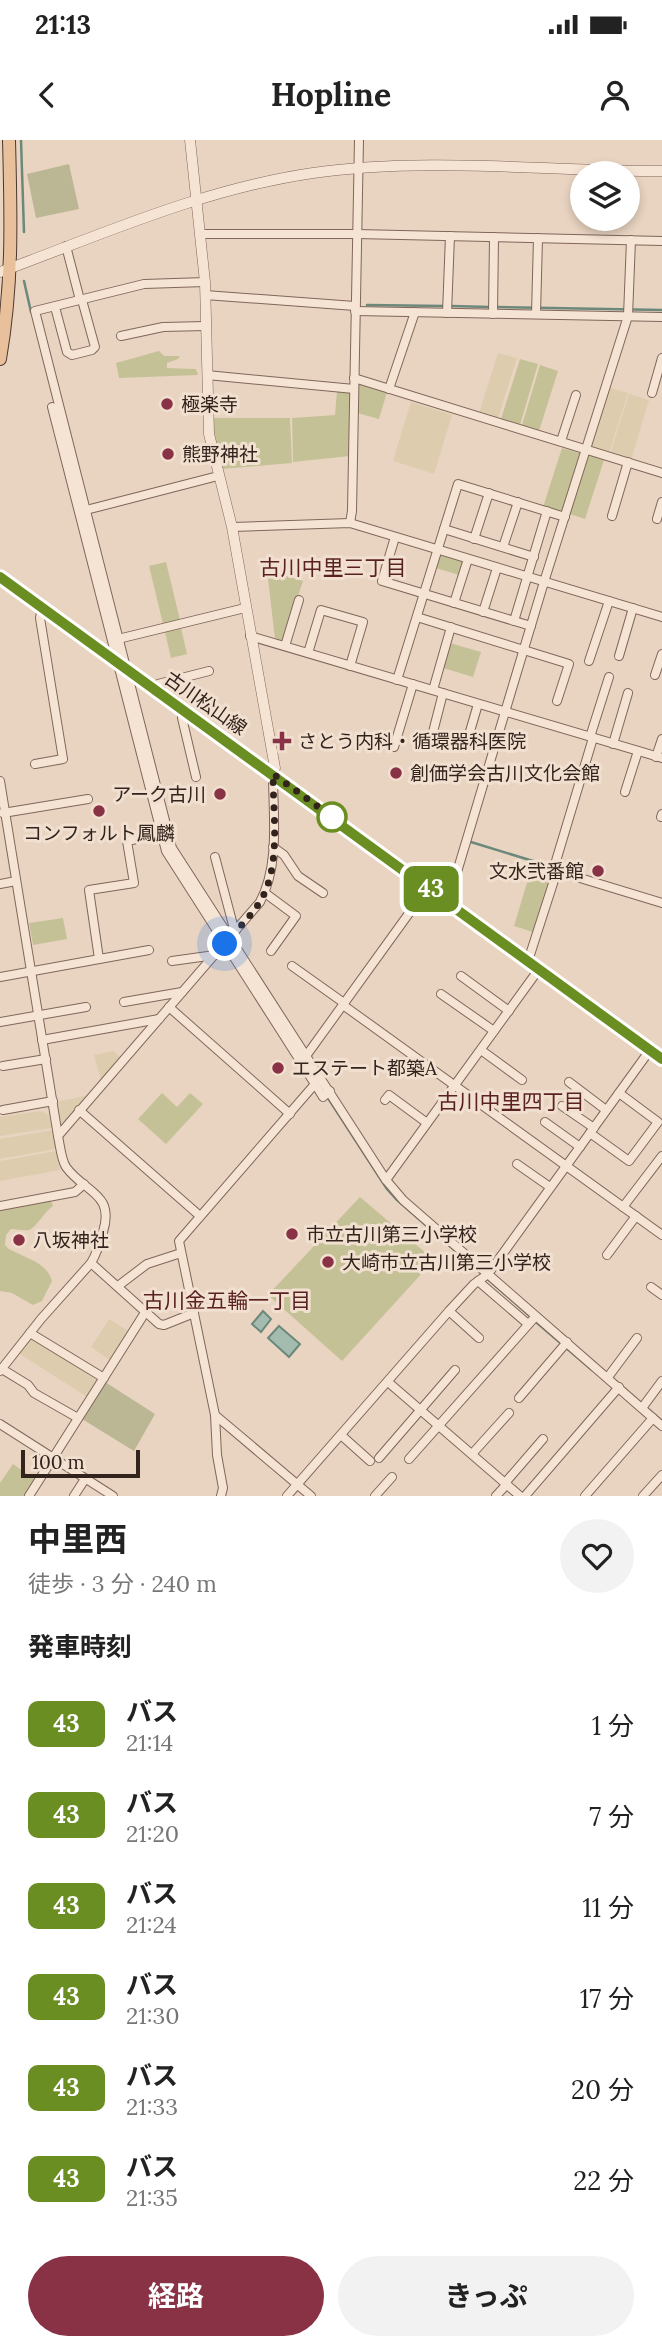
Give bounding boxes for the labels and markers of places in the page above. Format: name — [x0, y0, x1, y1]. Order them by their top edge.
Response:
place label: 極楽寺 — [181, 392, 238, 416]
marker: 極楽寺 — [159, 396, 175, 412]
place label: 熊野神社 — [182, 442, 258, 466]
marker: 熊野神社 — [160, 446, 176, 462]
place label: さとう内科・循環器科医院 — [298, 729, 526, 753]
marker: さとう内科・循環器科医院 — [272, 731, 292, 751]
place label: 創価学会古川文化会館 — [410, 761, 600, 785]
marker: 創価学会古川文化会館 — [388, 765, 404, 781]
place label: アーク古川 — [112, 782, 206, 806]
marker: アーク古川 — [212, 786, 228, 802]
unlabelled marker — [317, 802, 347, 832]
marker: コンフォルト鳳麟 — [91, 803, 107, 819]
place label: コンフォルト鳳麟 — [23, 821, 175, 845]
place label: 文水弐番館 — [489, 859, 584, 883]
marker: 文水弐番館 — [590, 863, 606, 879]
place label: エステート都築A — [292, 1056, 438, 1080]
marker: エステート都築A — [270, 1060, 286, 1076]
place label: 市立古川第三小学校 — [306, 1222, 477, 1246]
marker: 市立古川第三小学校 — [284, 1226, 300, 1242]
place label: 八坂神社 — [33, 1228, 109, 1252]
marker: 八坂神社 — [11, 1232, 27, 1248]
place label: 大崎市立古川第三小学校 — [342, 1250, 551, 1274]
marker: 大崎市立古川第三小学校 — [320, 1254, 336, 1270]

